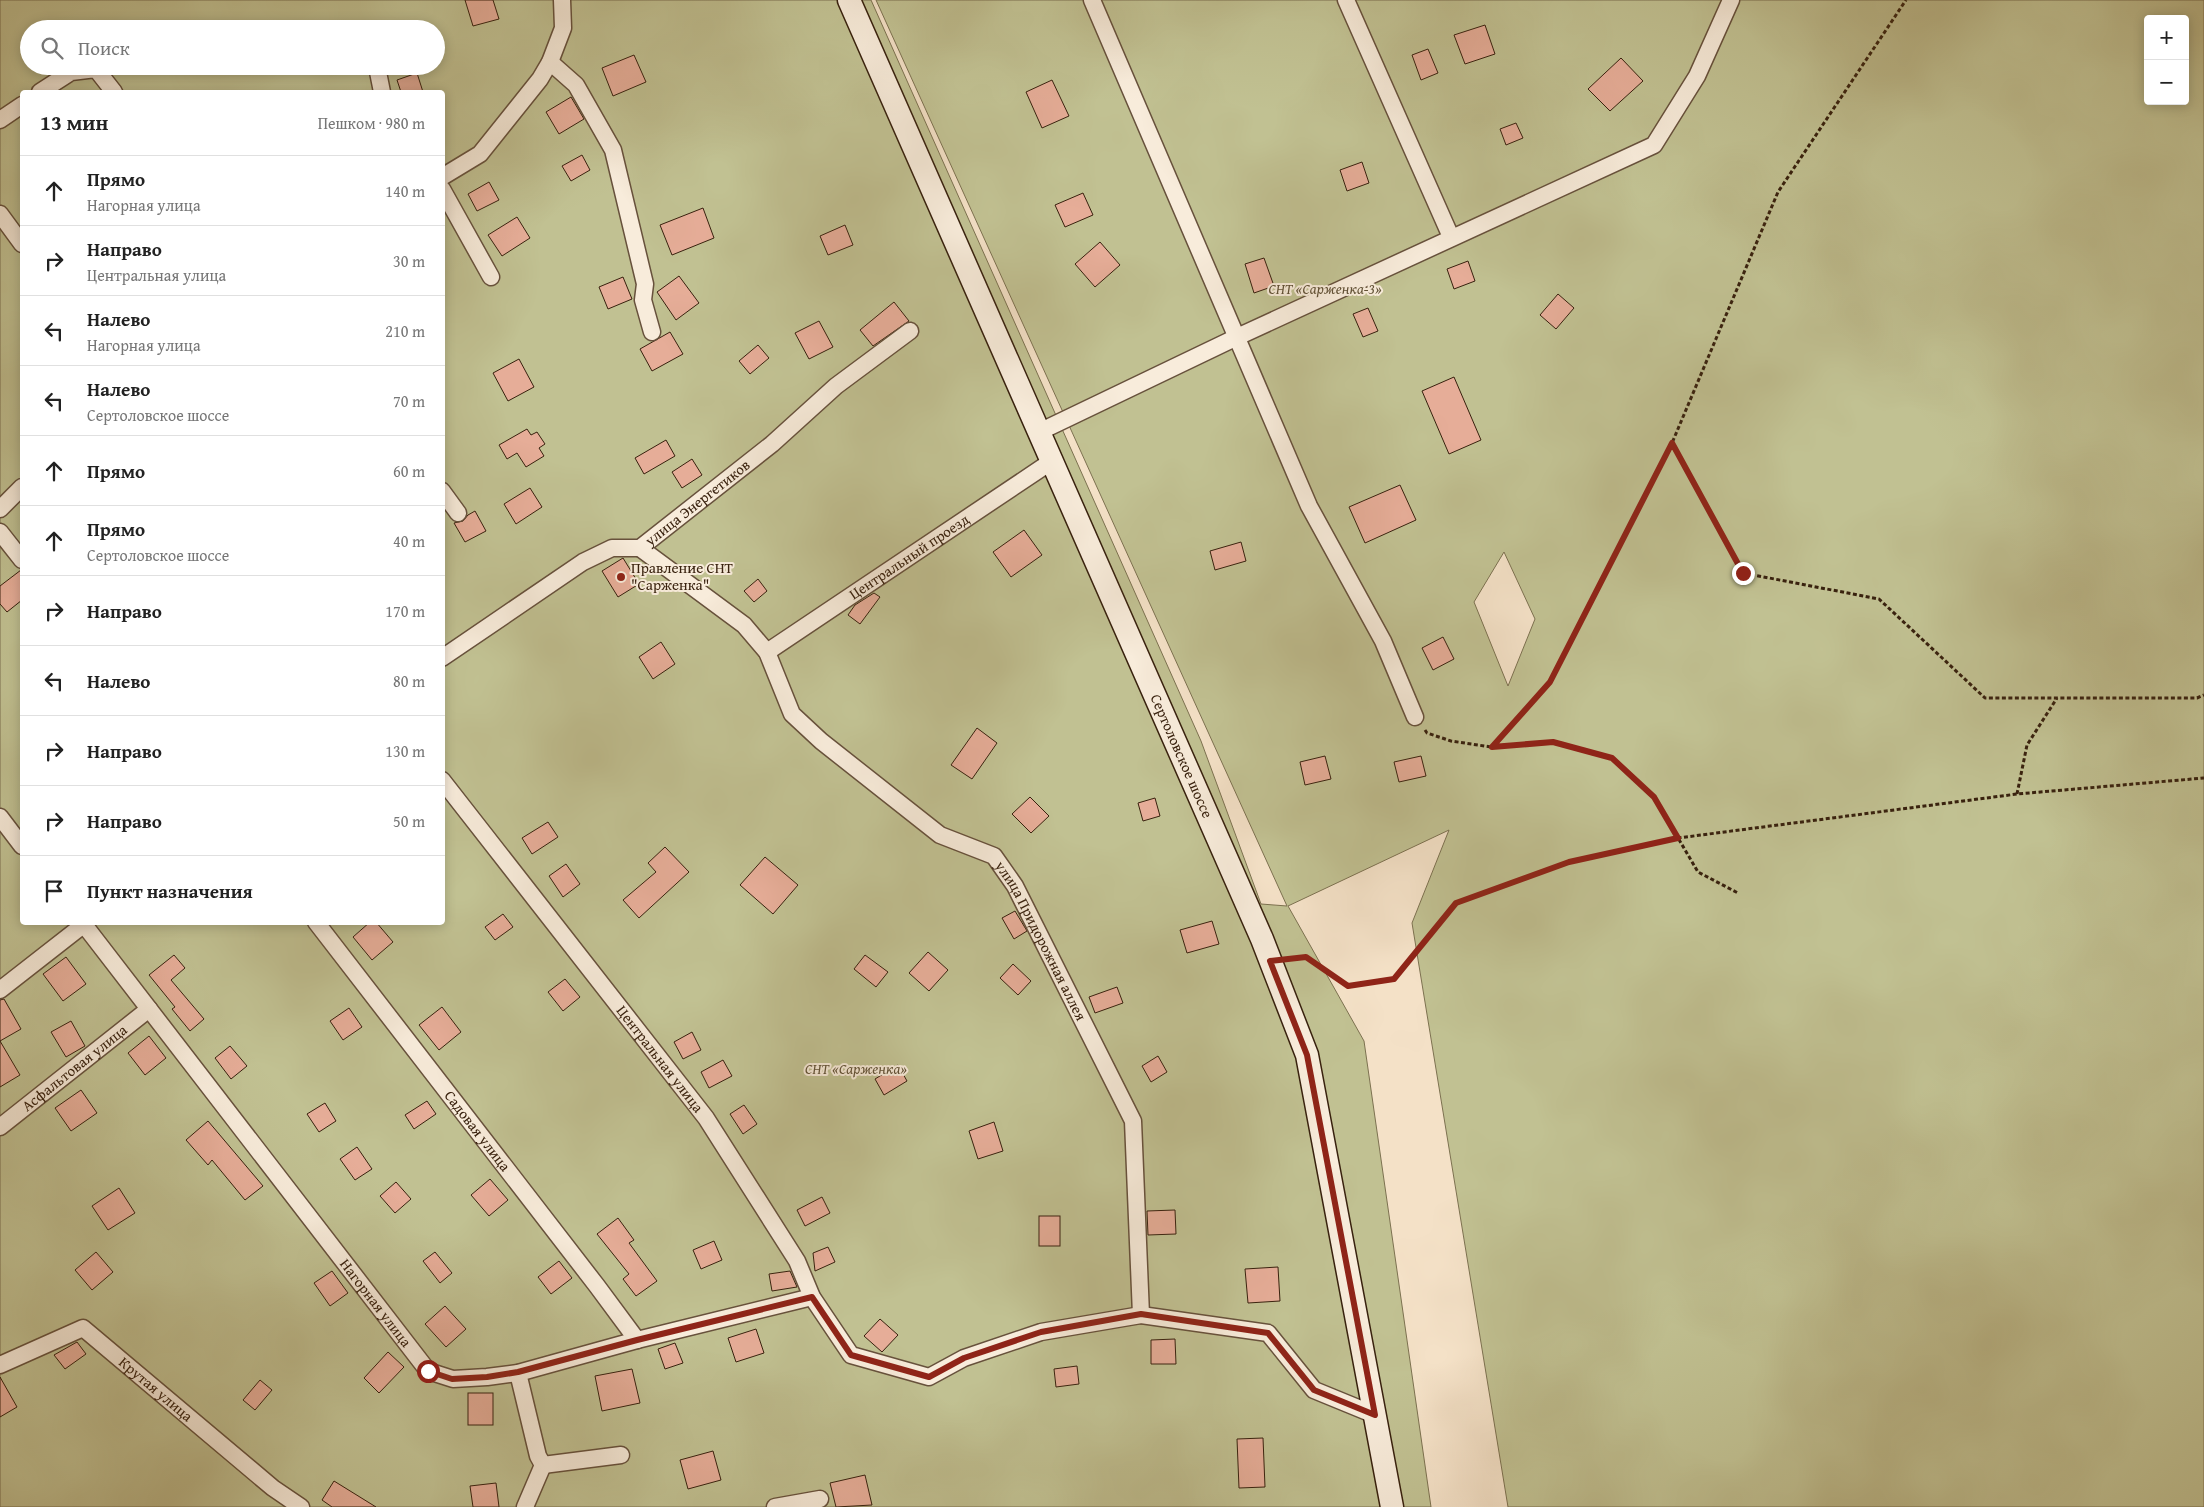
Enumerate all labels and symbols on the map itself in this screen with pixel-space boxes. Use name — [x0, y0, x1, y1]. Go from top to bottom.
park label: СНТ «Сарженка-3» — [1268, 278, 1382, 299]
street label: улица Энергетиков — [639, 454, 754, 551]
street label: Центральный проезд — [844, 509, 973, 604]
place label: Правление СНТ "Сарженка" — [631, 557, 734, 595]
route end — [1732, 562, 1755, 585]
marker: Правление СНТ "Сарженка" — [615, 571, 627, 583]
street label: Сертоловское шоссе — [1146, 691, 1218, 821]
street label: улица Придорожная аллея — [990, 855, 1092, 1024]
street label: Центральная улица — [612, 1001, 709, 1117]
street label: Асфальтовая улица — [17, 1019, 132, 1116]
park label: СНТ «Сарженка» — [805, 1058, 907, 1079]
street label: Садовая улица — [440, 1086, 516, 1176]
street label: Нагорная улица — [335, 1254, 417, 1352]
street label: Крутая улица — [115, 1352, 198, 1427]
route start — [417, 1360, 440, 1383]

